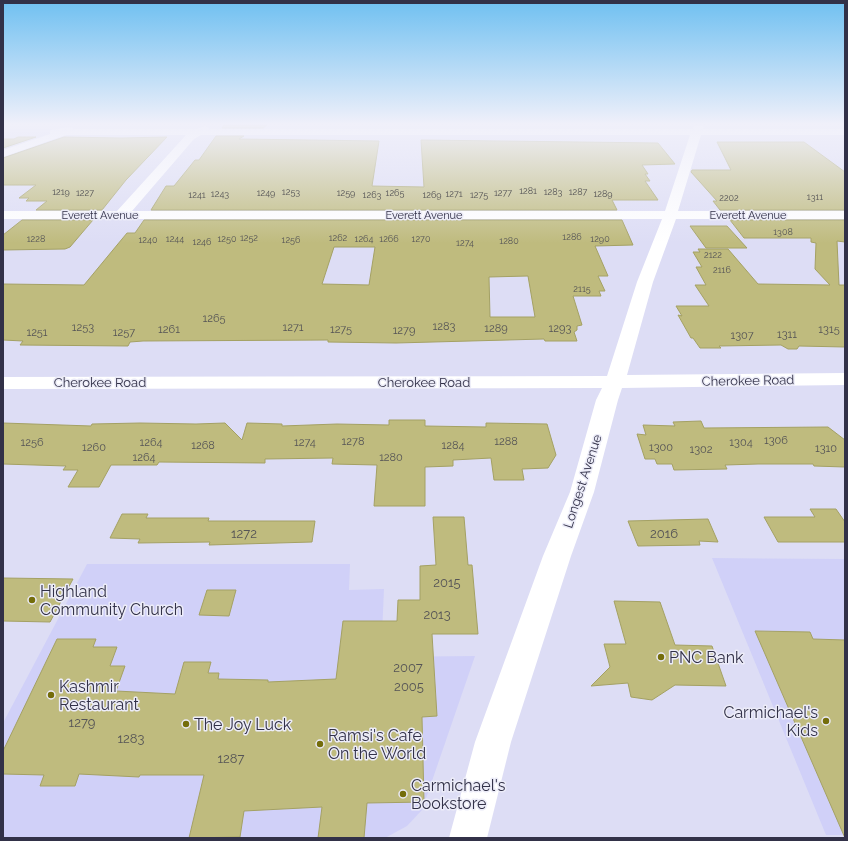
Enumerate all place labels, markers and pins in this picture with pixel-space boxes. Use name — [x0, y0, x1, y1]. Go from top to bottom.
place label: Highland Community Church — [40, 582, 183, 619]
marker: Highland Community Church — [27, 595, 37, 605]
place label: PNC Bank — [669, 648, 744, 667]
marker: PNC Bank — [656, 652, 666, 662]
place label: Kashmir Restaurant — [59, 677, 139, 714]
marker: Kashmir Restaurant — [46, 690, 56, 700]
place label: Carmichael's Kids — [723, 703, 818, 740]
place label: The Joy Luck — [194, 715, 292, 734]
marker: Carmichael's Kids — [821, 716, 831, 726]
marker: The Joy Luck — [181, 719, 191, 729]
place label: Ramsi's Cafe On the World — [328, 726, 426, 763]
marker: Ramsi's Cafe On the World — [315, 739, 325, 749]
place label: Carmichael's Bookstore — [411, 776, 506, 813]
marker: Carmichael's Bookstore — [398, 789, 408, 799]

